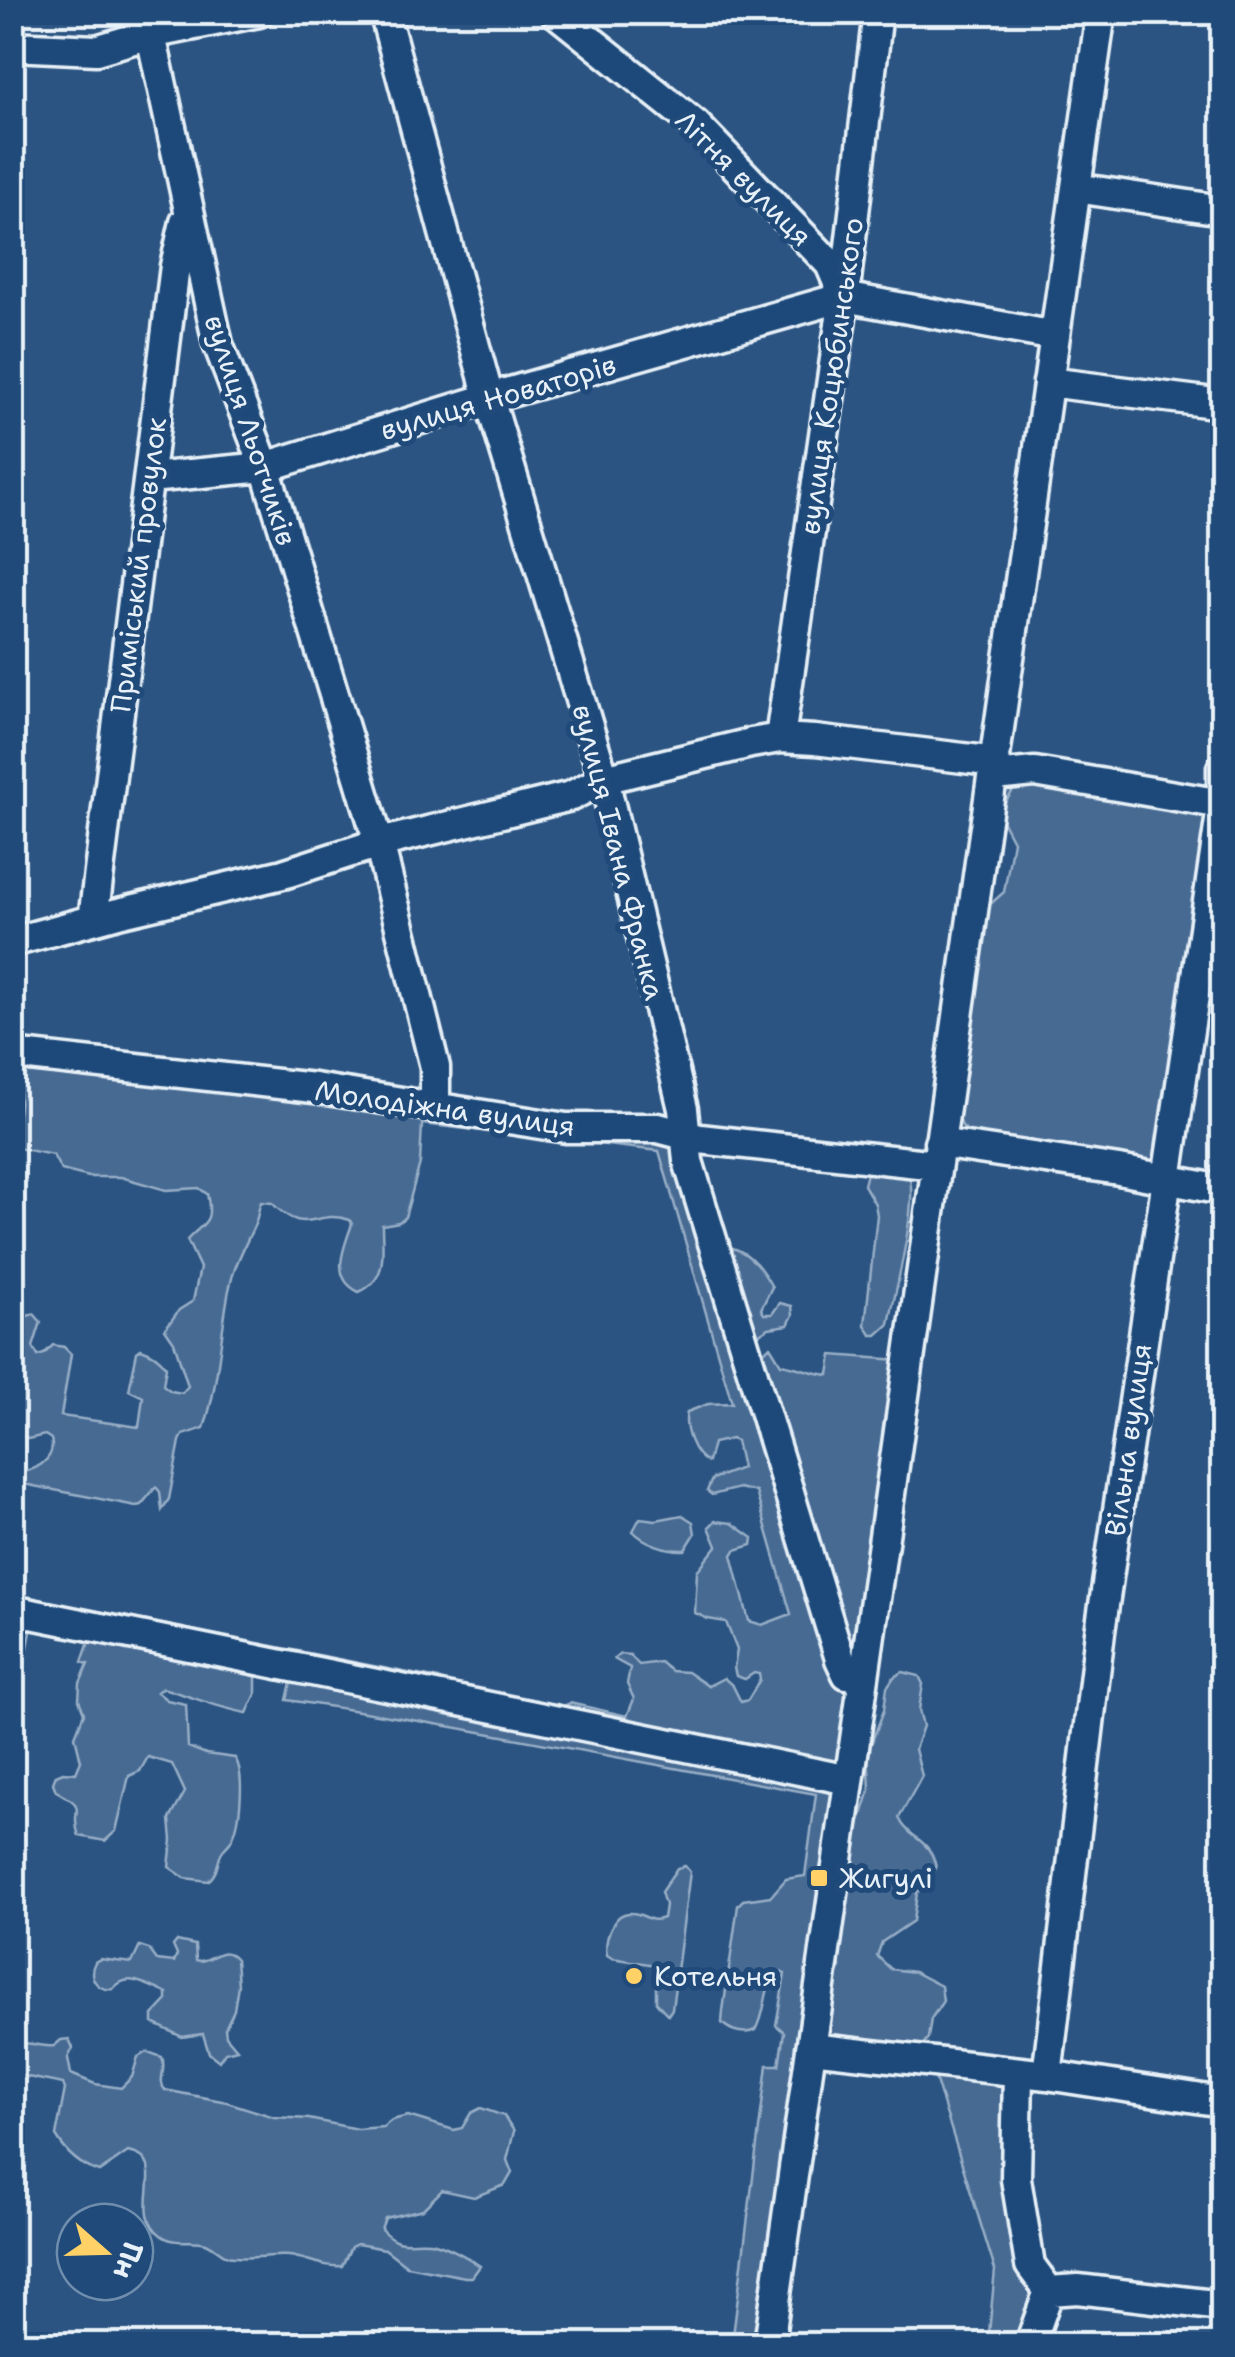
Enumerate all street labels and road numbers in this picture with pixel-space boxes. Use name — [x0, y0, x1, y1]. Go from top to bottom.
street label: Літня вулиця — [667, 101, 821, 255]
street label: вулиця Коцюбинського — [790, 215, 872, 537]
street label: вулиця Льотчиків — [196, 310, 306, 550]
street label: вулиця Новаторів — [376, 345, 620, 449]
street label: Приміський провулок — [101, 415, 175, 715]
street label: вулиця Івана Франка — [564, 700, 674, 1004]
street label: Молодіжна вулиця — [312, 1071, 578, 1145]
street label: Вільна вулиця — [1096, 1341, 1160, 1539]

